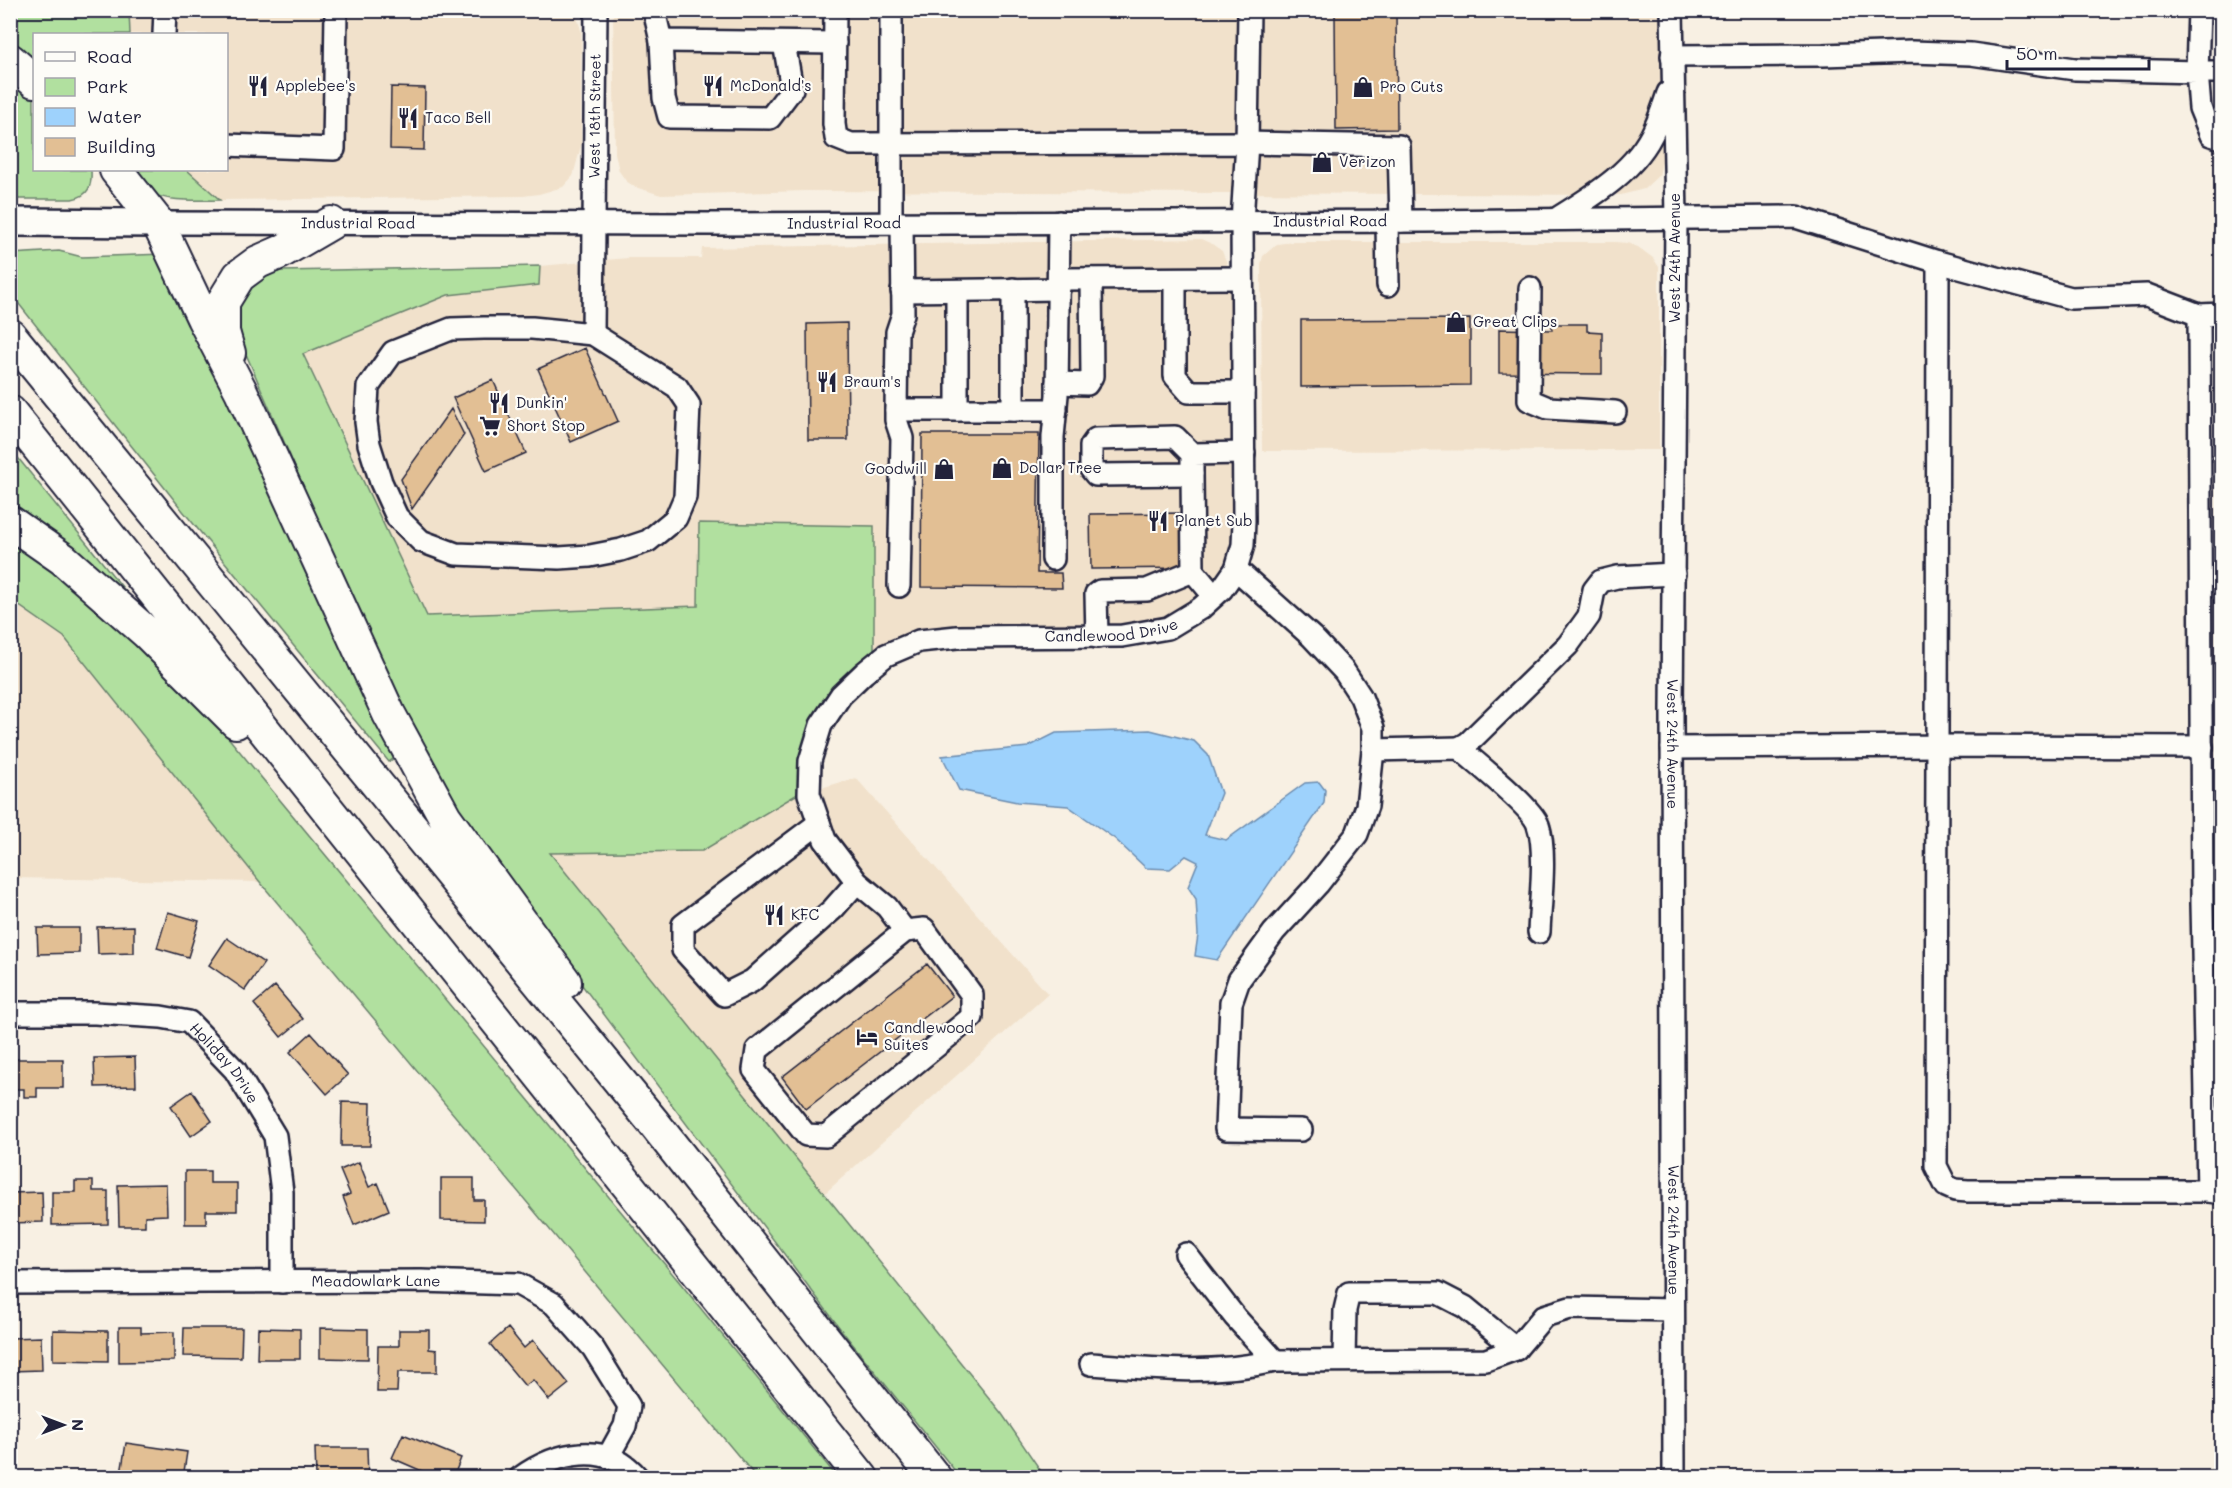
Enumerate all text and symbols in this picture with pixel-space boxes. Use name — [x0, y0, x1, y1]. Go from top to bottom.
legend — [33, 33, 228, 171]
scale bar — [2007, 33, 2150, 71]
text: 50 m — [2016, 41, 2058, 65]
text: Road — [87, 44, 132, 68]
street label: West 18th Street — [583, 54, 605, 178]
text: Park — [87, 74, 128, 98]
restaurant icon: Applebee's — [246, 74, 270, 98]
restaurant icon: McDonald's — [701, 74, 725, 98]
place label: Applebee's — [275, 75, 356, 95]
place label: McDonald's — [730, 75, 812, 95]
shop icon: Pro Cuts — [1351, 75, 1375, 99]
place label: Pro Cuts — [1380, 76, 1443, 96]
text: Water — [87, 104, 142, 128]
restaurant icon: Taco Bell — [396, 106, 420, 130]
place label: Taco Bell — [425, 107, 491, 127]
text: Building — [87, 134, 155, 158]
shop icon: Verizon — [1310, 150, 1334, 174]
place label: Verizon — [1339, 151, 1396, 171]
street label: West 24th Avenue — [1664, 193, 1684, 323]
street label: Industrial Road — [1273, 210, 1387, 231]
street label: Industrial Road — [301, 212, 415, 232]
street label: Industrial Road — [787, 212, 901, 233]
shop icon: Great Clips — [1444, 310, 1468, 334]
place label: Great Clips — [1473, 311, 1557, 331]
restaurant icon: Braum's — [815, 370, 839, 394]
place label: Braum's — [844, 371, 901, 391]
restaurant icon: Dunkin' — [487, 391, 511, 415]
place label: Dunkin' — [516, 392, 567, 412]
supermarket icon: Short Stop — [478, 414, 502, 438]
place label: Short Stop — [507, 415, 585, 435]
shop icon: Dollar Tree — [990, 456, 1014, 480]
shop icon: Goodwill — [932, 457, 956, 481]
place label: Dollar Tree — [1019, 457, 1102, 477]
place label: Goodwill — [865, 458, 927, 478]
restaurant icon: Planet Sub — [1146, 509, 1170, 533]
place label: Planet Sub — [1175, 510, 1252, 530]
street label: Candlewood Drive — [1045, 613, 1182, 645]
street label: West 24th Avenue — [1663, 679, 1683, 809]
restaurant icon: KFC — [762, 903, 786, 927]
place label: KFC — [791, 904, 819, 924]
place label: Candlewood Suites — [884, 1017, 974, 1054]
street label: Holiday Drive — [186, 1018, 264, 1107]
hotel icon: Candlewood Suites — [855, 1025, 879, 1049]
street label: West 24th Avenue — [1664, 1165, 1685, 1295]
street label: Meadowlark Lane — [311, 1270, 441, 1291]
north arrow — [33, 1395, 93, 1455]
text: N — [68, 1419, 89, 1431]

